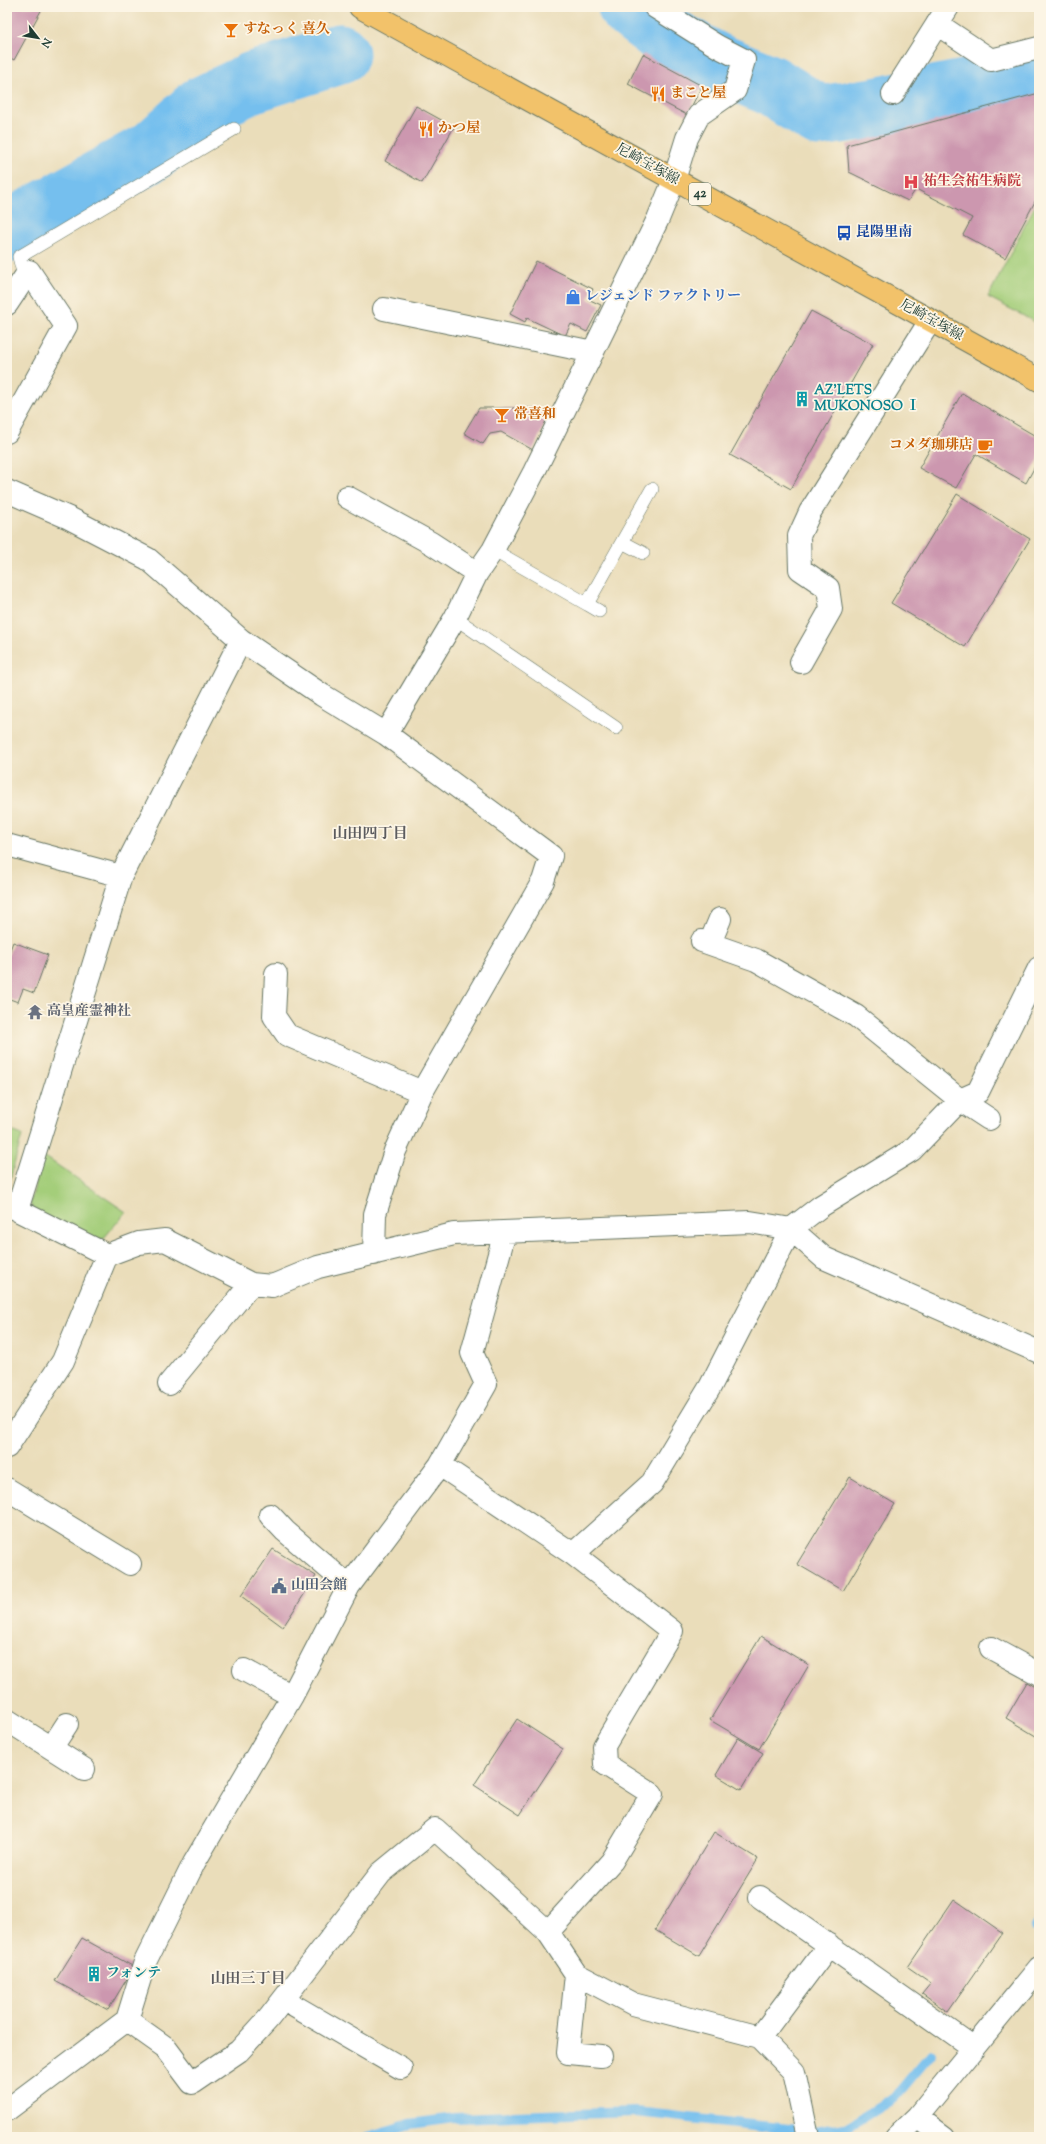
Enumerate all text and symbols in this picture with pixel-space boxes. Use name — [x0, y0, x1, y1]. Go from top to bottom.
north arrow — [18, 18, 58, 58]
place label: すなっく 喜久 — [243, 20, 330, 40]
bar icon: すなっく 喜久 — [222, 21, 240, 39]
text: N — [36, 34, 55, 51]
place label: まこと屋 — [670, 84, 726, 104]
restaurant icon: まこと屋 — [649, 85, 667, 103]
place label: かつ屋 — [438, 119, 480, 139]
restaurant icon: かつ屋 — [417, 120, 435, 138]
street label: 尼崎宝塚線 — [612, 139, 682, 191]
place label: 祐生会祐生病院 — [923, 172, 1021, 192]
hospital icon: 祐生会祐生病院 — [902, 173, 920, 191]
road number: 42 — [689, 183, 711, 205]
place label: 昆陽里南 — [856, 223, 912, 243]
bus stop icon: 昆陽里南 — [835, 224, 853, 242]
place label: レジェンド ファクトリー — [585, 287, 741, 307]
shop icon: レジェンド ファクトリー — [564, 288, 582, 306]
street label: 尼崎宝塚線 — [896, 295, 966, 347]
place label: AZ'LETS MUKONOSO Ⅰ — [814, 381, 920, 417]
building icon: AZ'LETS MUKONOSO Ⅰ — [793, 390, 811, 408]
place label: 常喜和 — [514, 405, 556, 425]
bar icon: 常喜和 — [493, 406, 511, 424]
place label: コメダ珈琲店 — [889, 436, 973, 456]
cafe icon: コメダ珈琲店 — [976, 437, 994, 455]
district label: 山田四丁目 — [332, 824, 408, 845]
place label: 高皇産霊神社 — [47, 1002, 131, 1022]
temple icon: 高皇産霊神社 — [26, 1003, 44, 1021]
place label: 山田会館 — [291, 1576, 347, 1596]
public building icon: 山田会館 — [270, 1577, 288, 1595]
place label: フォンテ — [106, 1964, 161, 1984]
building icon: フォンテ — [85, 1965, 103, 1983]
district label: 山田三丁目 — [210, 1969, 286, 1990]

